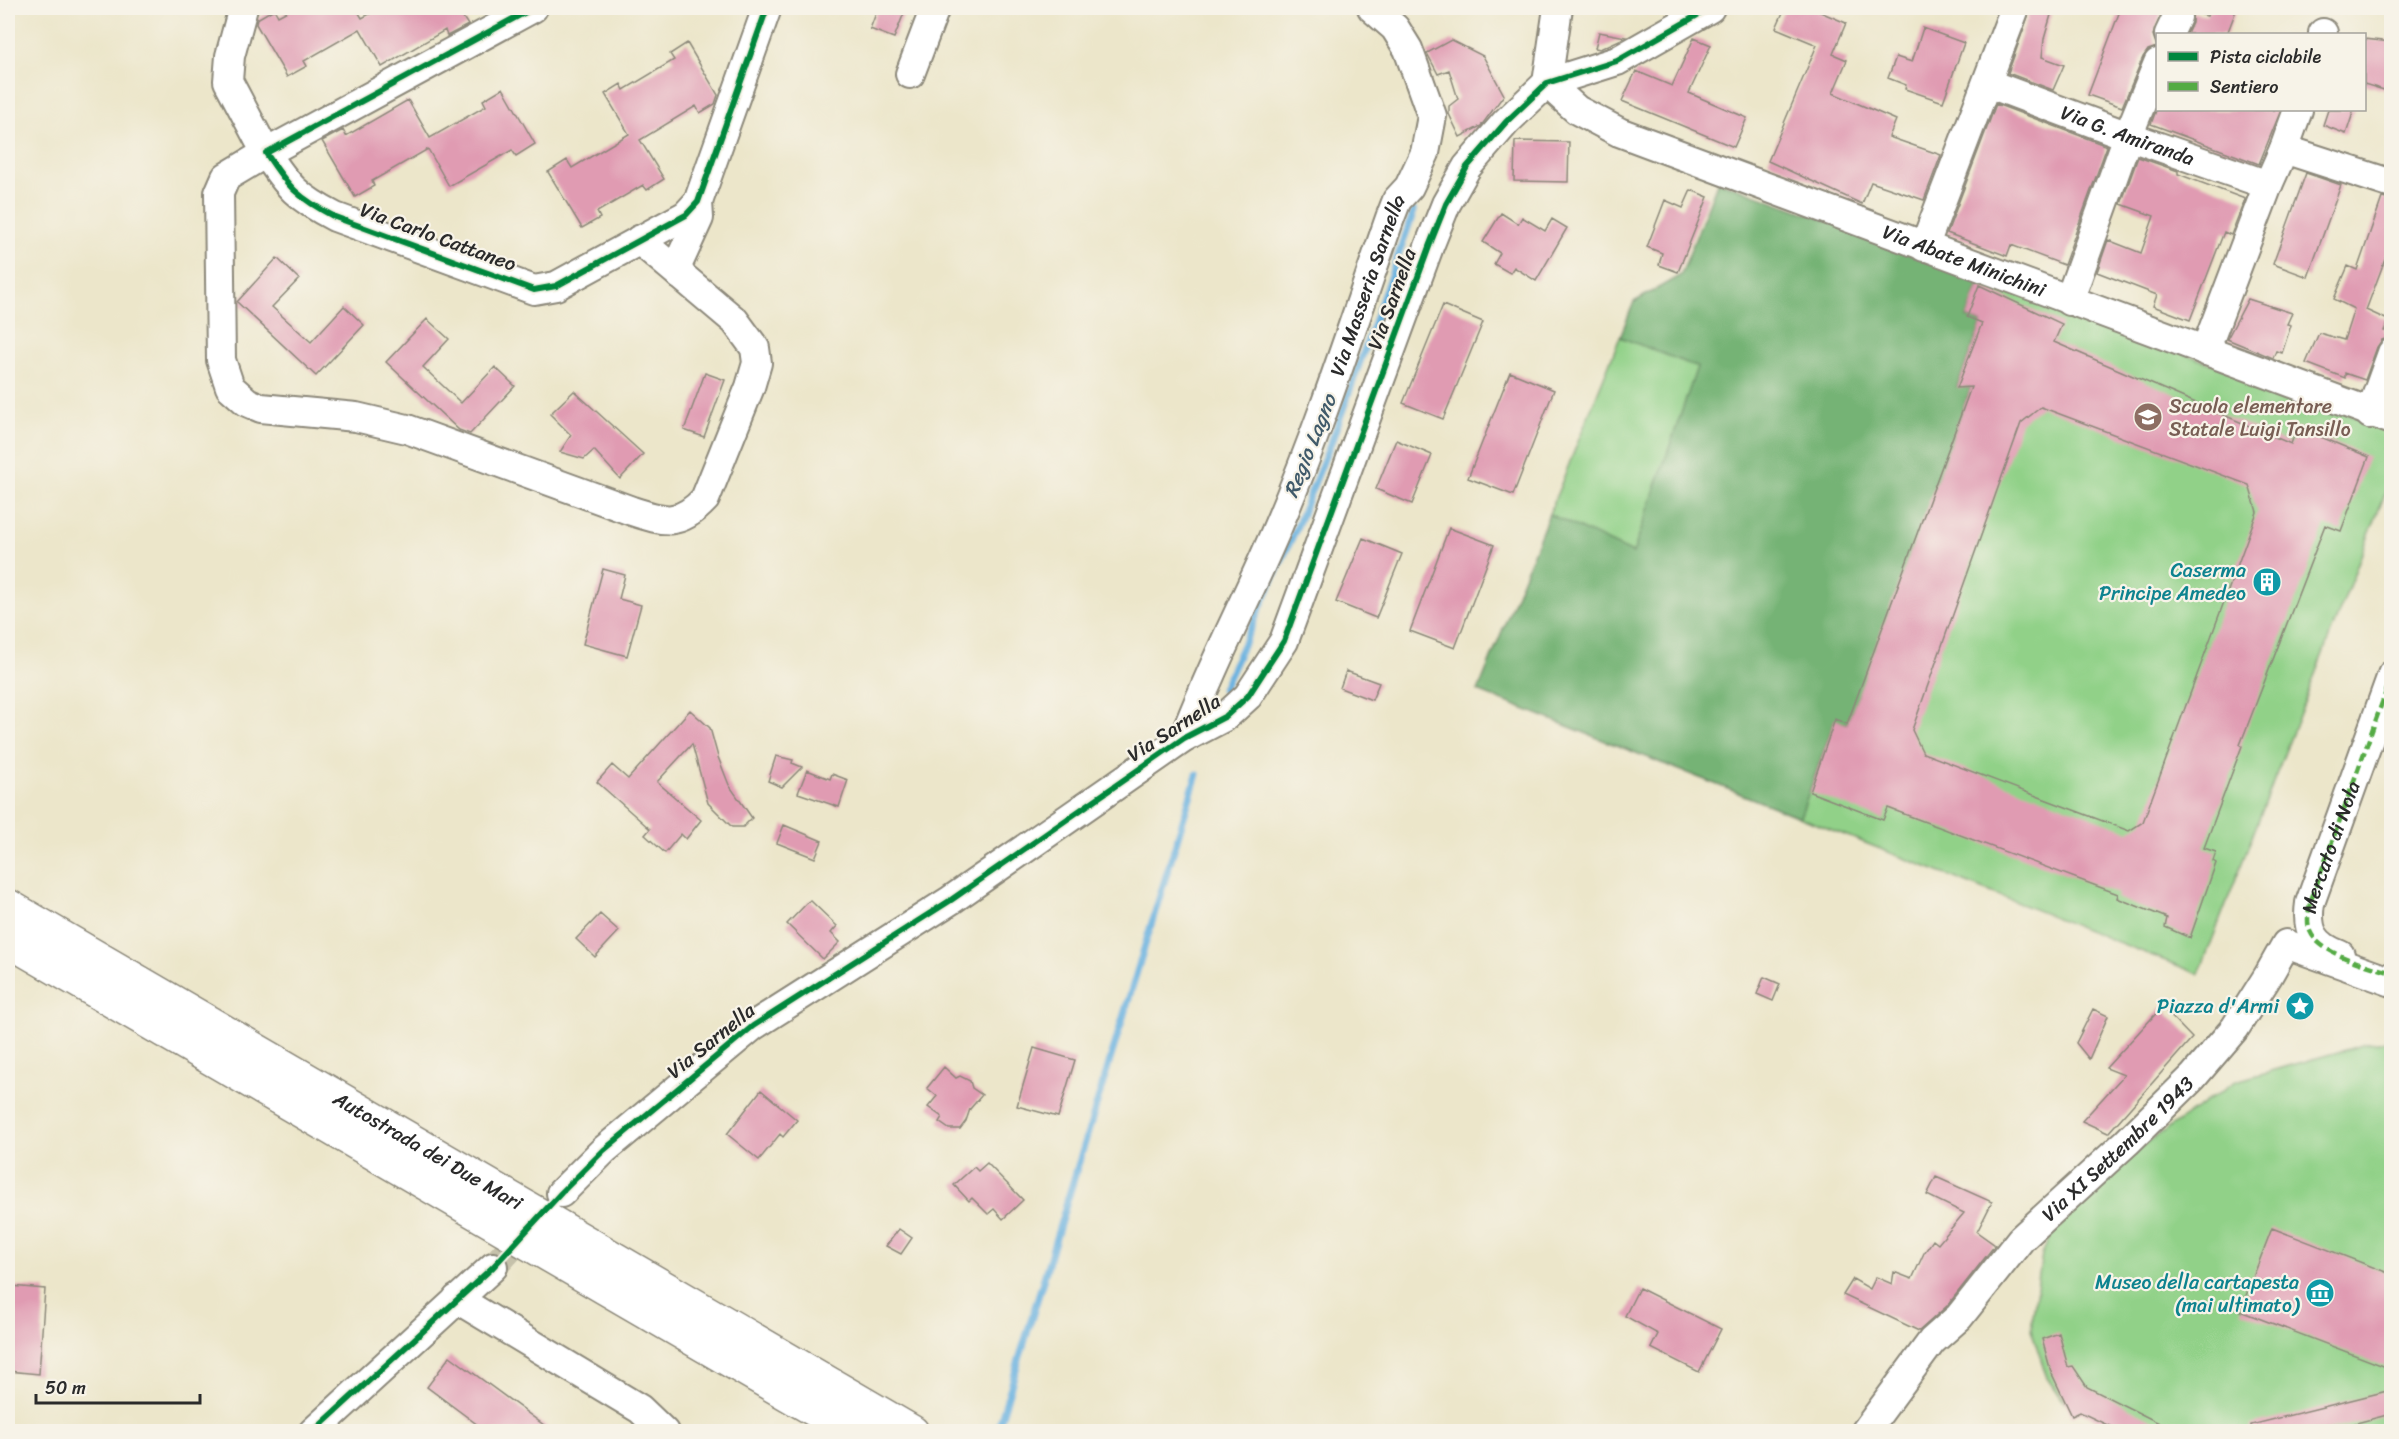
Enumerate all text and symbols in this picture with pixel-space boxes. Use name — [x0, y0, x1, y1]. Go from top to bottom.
legend — [2156, 33, 2366, 111]
text: Pista ciclabile — [2210, 41, 2322, 73]
text: Sentiero — [2210, 71, 2278, 103]
street label: Via G. Amiranda — [2056, 95, 2199, 175]
street label: Via Masseria Sarnella — [1319, 184, 1413, 381]
street label: Via Carlo Cattaneo — [355, 192, 521, 282]
street label: Via Abate Minichini — [1877, 214, 2052, 307]
street label: Via Sarnella — [1357, 242, 1427, 355]
water label: Regio Lagno — [1272, 387, 1348, 504]
place label: Scuola elementare Statale Luigi Tansillo — [2169, 389, 2351, 447]
school or university icon: Scuola elementare Statale Luigi Tansillo — [2132, 401, 2164, 433]
place label: Caserma Principe Amedeo — [2099, 553, 2246, 611]
building icon: Caserma Principe Amedeo — [2251, 566, 2283, 598]
street label: Via Sarnella — [1120, 684, 1229, 772]
street label: Mercato di Nola — [2291, 776, 2370, 916]
place label: Piazza d'Armi — [2157, 989, 2280, 1024]
place icon: Piazza d'Armi — [2284, 990, 2316, 1022]
street label: Via Sarnella — [659, 993, 764, 1088]
street label: Via XI Settembre 1943 — [2033, 1067, 2202, 1230]
street label: Autostrada dei Due Mari — [326, 1081, 531, 1220]
place label: Museo della cartapesta (mai ultimato) — [2095, 1265, 2300, 1323]
museum icon: Museo della cartapesta (mai ultimato) — [2304, 1277, 2336, 1309]
scale bar — [36, 1367, 200, 1405]
text: 50 m — [45, 1372, 86, 1404]

